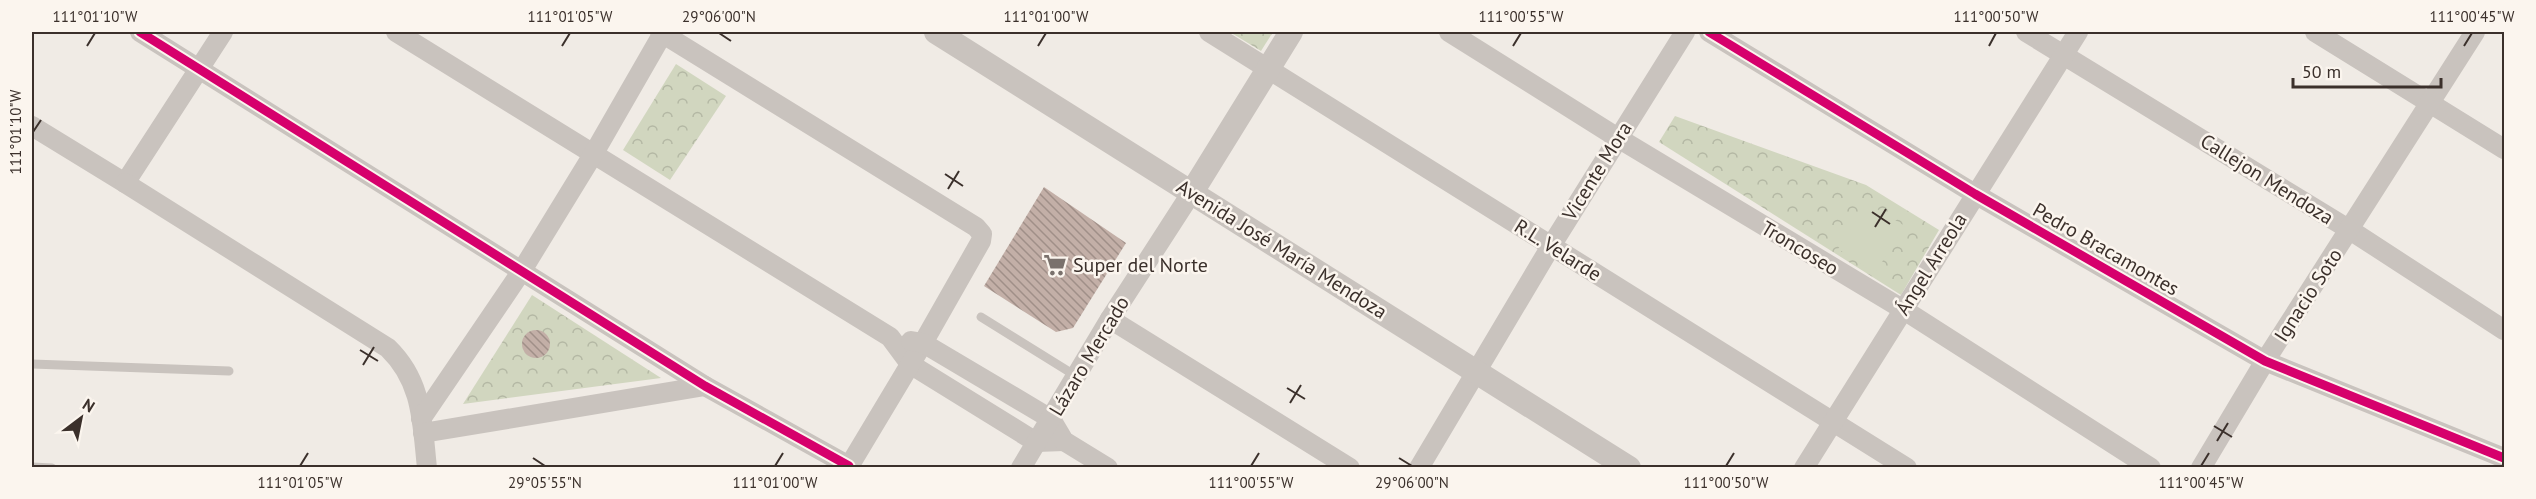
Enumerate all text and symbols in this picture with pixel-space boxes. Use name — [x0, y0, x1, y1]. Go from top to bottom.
text: 111°01'10"W — [53, 7, 138, 26]
text: 111°01'05"W — [528, 7, 613, 26]
text: 29°06'00"N — [682, 7, 756, 26]
text: 111°01'00"W — [1004, 7, 1089, 26]
text: 111°00'55"W — [1479, 7, 1564, 26]
text: 111°00'50"W — [1954, 7, 2039, 26]
text: 111°00'45"W — [2430, 7, 2515, 26]
scale bar — [2293, 51, 2442, 89]
text: 50 m — [2302, 60, 2341, 83]
text: 111°01'10"W — [6, 89, 25, 174]
street label: Vicente Mora — [1556, 117, 1638, 226]
street label: Callejon Mendoza — [2196, 128, 2338, 230]
street label: Avenida José María Mendoza — [1172, 173, 1392, 325]
street label: Pedro Bracamontes — [2028, 197, 2184, 301]
street label: Ángel Arreola — [1889, 208, 1973, 320]
street label: R.L. Velarde — [1510, 213, 1606, 287]
street label: Troncoseo — [1757, 215, 1843, 281]
street label: Ignacio Soto — [2268, 243, 2348, 347]
supermarket icon: Super del Norte — [1042, 252, 1068, 278]
place label: Super del Norte — [1073, 252, 1208, 278]
street label: Lázaro Mercado — [1043, 291, 1135, 421]
north arrow — [51, 388, 111, 448]
text: N — [79, 394, 99, 417]
text: 111°01'05"W — [258, 473, 343, 492]
text: 29°05'55"N — [508, 473, 582, 492]
text: 111°01'00"W — [733, 473, 818, 492]
text: 111°00'55"W — [1209, 473, 1294, 492]
text: 29°06'00"N — [1375, 473, 1449, 492]
text: 111°00'50"W — [1684, 473, 1769, 492]
text: 111°00'45"W — [2159, 473, 2244, 492]

